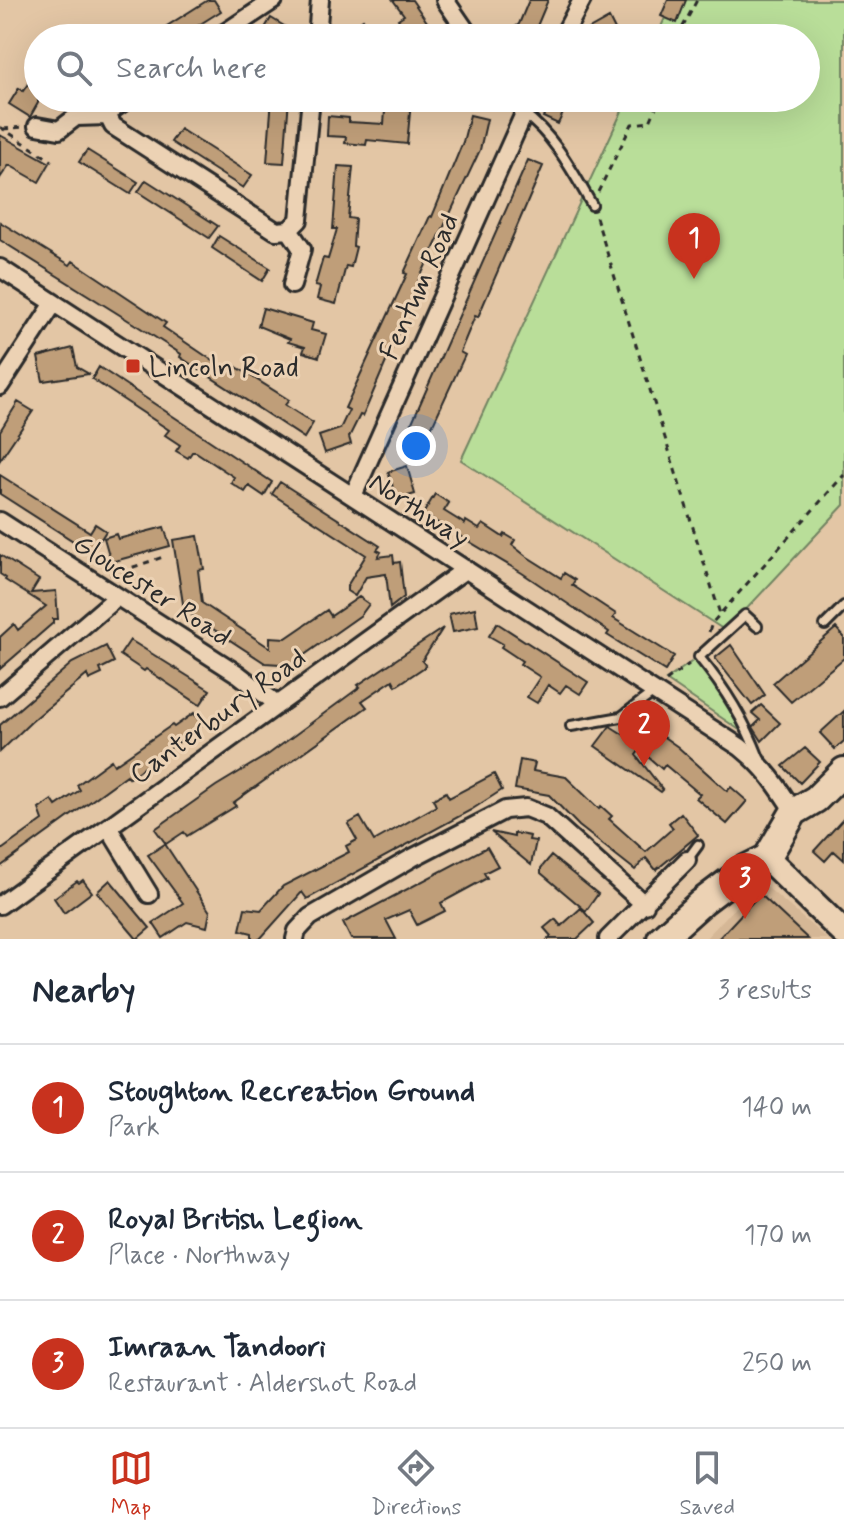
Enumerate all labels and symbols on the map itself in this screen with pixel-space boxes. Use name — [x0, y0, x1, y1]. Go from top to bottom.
street label: Fentum Road — [372, 208, 469, 366]
pin: 1 — [668, 213, 720, 279]
place label: Lincoln Road — [149, 350, 299, 387]
marker: Lincoln Road — [124, 357, 142, 375]
your location — [396, 426, 436, 466]
street label: Northway — [361, 465, 476, 557]
street label: Gloucester Road — [65, 526, 238, 656]
street label: Canterbury Road — [123, 640, 314, 794]
pin: 2 — [618, 700, 670, 766]
pin: 3 — [719, 853, 771, 919]

